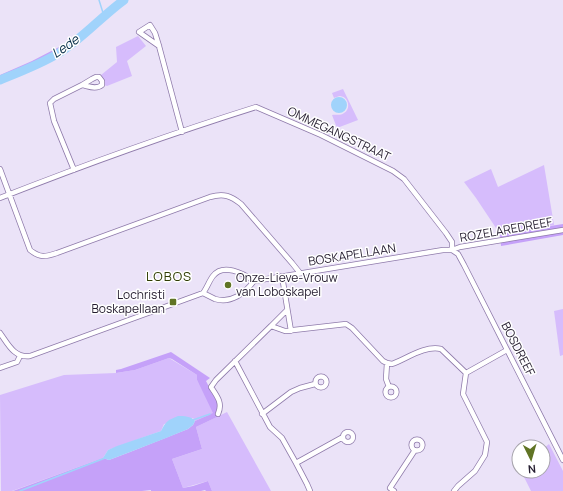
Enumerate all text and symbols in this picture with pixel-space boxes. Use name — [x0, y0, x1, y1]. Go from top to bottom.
water label: Lede — [48, 29, 83, 62]
street label: OMMEGANGSTRAAT — [285, 102, 394, 165]
street label: ROZELAREDREEF — [458, 213, 554, 246]
street label: BOSKAPELLAAN — [307, 239, 397, 270]
district label: LOBOS — [146, 267, 192, 285]
place label: Onze-Lieve-Vrouw van Loboskapel — [236, 269, 338, 300]
marker: Onze-Lieve-Vrouw van Loboskapel — [223, 280, 233, 290]
place label: Lochristi Boskapellaan — [92, 286, 165, 317]
marker: Lochristi Boskapellaan — [168, 297, 178, 307]
street label: BOSDREEF — [498, 319, 539, 379]
north arrow — [511, 439, 551, 479]
text: N — [527, 462, 537, 477]

